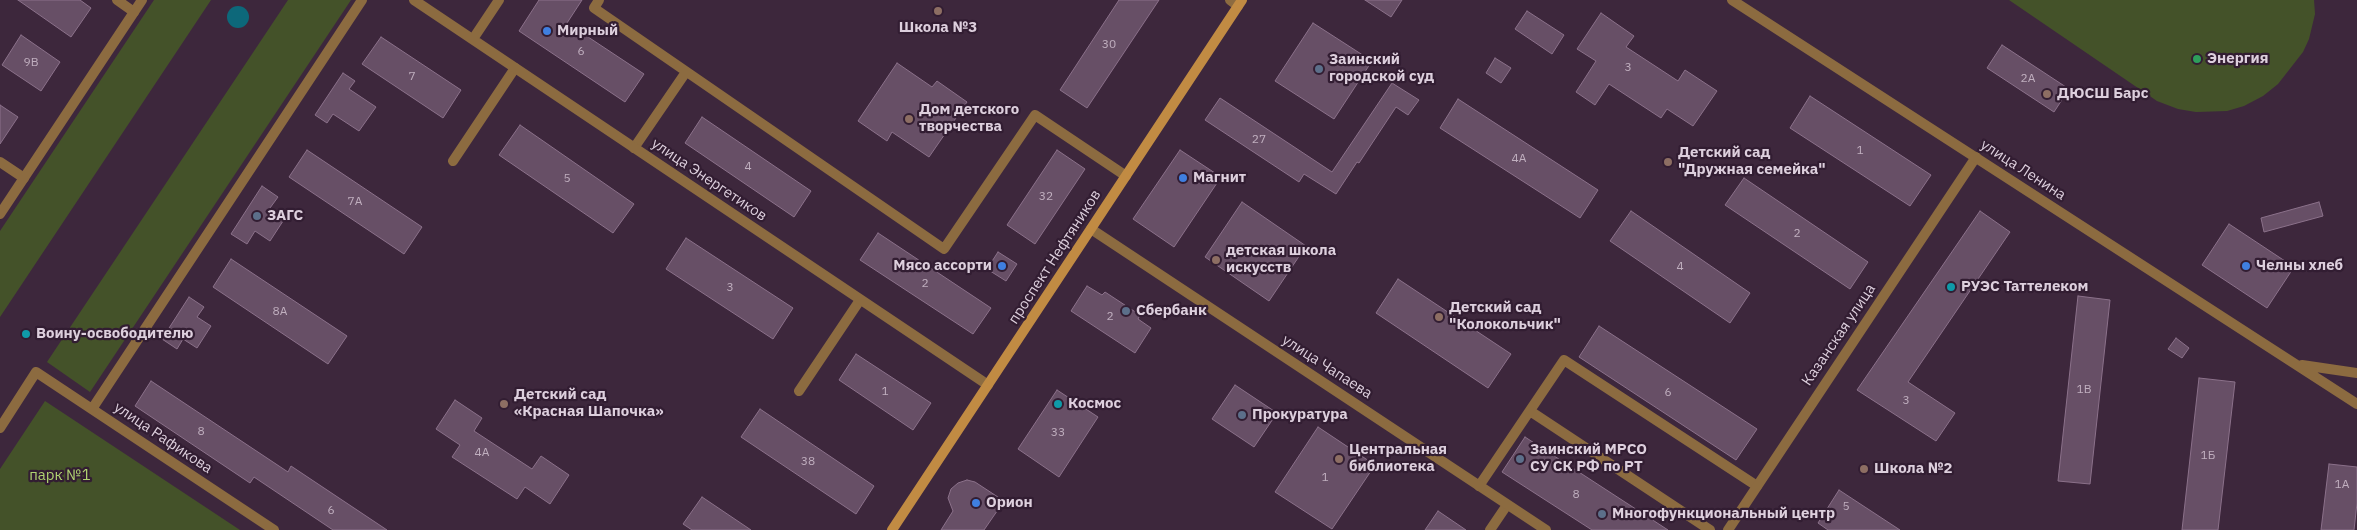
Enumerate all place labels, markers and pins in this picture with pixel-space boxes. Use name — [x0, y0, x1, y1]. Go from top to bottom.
marker: Школа №3 — [932, 5, 944, 17]
place label: Школа №3 — [899, 19, 977, 37]
place label: Мирный — [557, 22, 618, 40]
marker: Мирный — [541, 25, 553, 37]
place label: Энергия — [2207, 50, 2268, 68]
place label: Заинский городской суд — [1329, 51, 1434, 86]
marker: Энергия — [2191, 53, 2203, 65]
marker: Заинский городской суд — [1313, 63, 1325, 75]
place label: ДЮСШ Барс — [2057, 85, 2148, 103]
marker: ДЮСШ Барс — [2041, 88, 2053, 100]
place label: Дом детского творчества — [919, 101, 1019, 136]
marker: Дом детского творчества — [903, 113, 915, 125]
place label: Детский сад "Дружная семейка" — [1678, 144, 1826, 179]
marker: Детский сад "Дружная семейка" — [1662, 156, 1674, 168]
place label: Магнит — [1193, 169, 1246, 187]
marker: Магнит — [1177, 172, 1189, 184]
place label: ЗАГС — [267, 207, 303, 225]
marker: ЗАГС — [251, 210, 263, 222]
place label: детская школа искусств — [1226, 242, 1336, 277]
marker: детская школа искусств — [1210, 254, 1222, 266]
place label: Мясо ассорти — [893, 257, 992, 275]
place label: Челны хлеб — [2256, 257, 2343, 275]
marker: Мясо ассорти — [996, 260, 1008, 272]
marker: Челны хлеб — [2240, 260, 2252, 272]
place label: РУЭС Таттелеком — [1961, 278, 2088, 296]
marker: РУЭС Таттелеком — [1945, 281, 1957, 293]
place label: Детский сад "Колокольчик" — [1449, 299, 1561, 334]
place label: Сбербанк — [1136, 302, 1207, 320]
marker: Сбербанк — [1120, 305, 1132, 317]
marker: Детский сад "Колокольчик" — [1433, 311, 1445, 323]
place label: Воину-освободителю — [36, 325, 193, 343]
marker: Воину-освободителю — [20, 328, 32, 340]
place label: Детский сад «Красная Шапочка» — [514, 386, 664, 421]
place label: Космос — [1068, 395, 1121, 413]
marker: Детский сад «Красная Шапочка» — [498, 398, 510, 410]
marker: Космос — [1052, 398, 1064, 410]
place label: Прокуратура — [1252, 406, 1348, 424]
marker: Прокуратура — [1236, 409, 1248, 421]
place label: Центральная библиотека — [1349, 441, 1447, 476]
place label: Заинский МРСО СУ СК РФ по РТ — [1530, 441, 1647, 476]
marker: Центральная библиотека — [1333, 453, 1345, 465]
marker: Заинский МРСО СУ СК РФ по РТ — [1514, 453, 1526, 465]
place label: Школа №2 — [1874, 460, 1953, 478]
marker: Школа №2 — [1858, 463, 1870, 475]
place label: Орион — [986, 494, 1033, 512]
marker: Орион — [970, 497, 982, 509]
place label: Многофункциональный центр — [1612, 505, 1835, 523]
marker: Многофункциональный центр — [1596, 508, 1608, 520]

